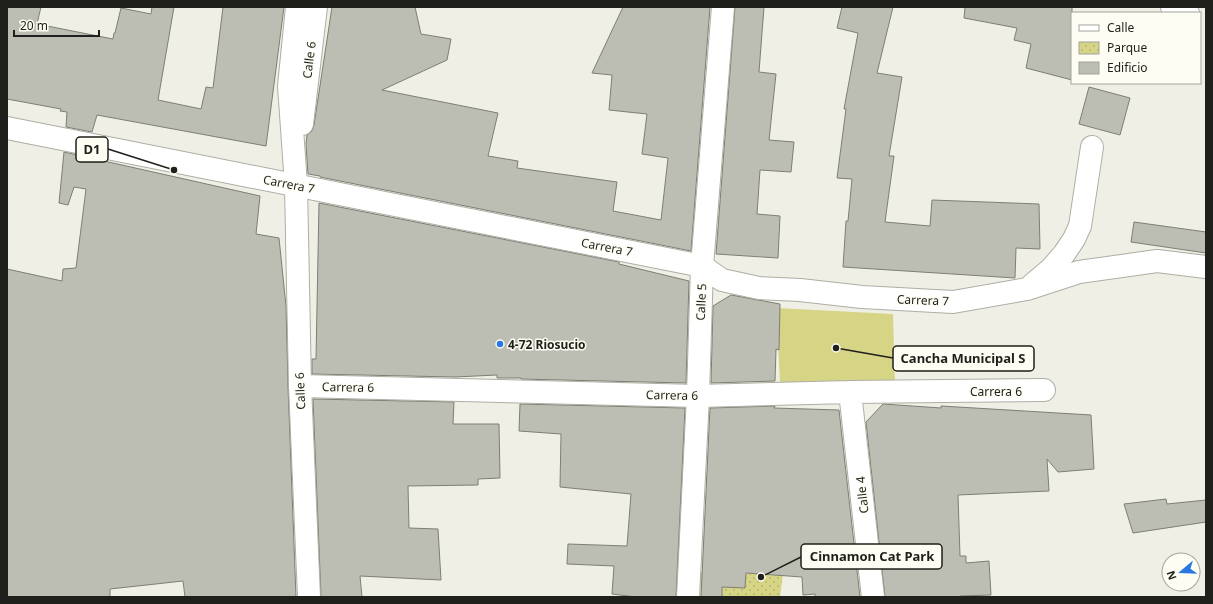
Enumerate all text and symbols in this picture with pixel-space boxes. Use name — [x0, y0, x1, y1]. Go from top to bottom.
scale bar — [14, 12, 99, 38]
legend — [1071, 12, 1201, 84]
text: 20 m — [20, 17, 48, 34]
text: Calle — [1107, 19, 1135, 36]
text: Parque — [1107, 39, 1148, 56]
street label: Calle 6 — [298, 40, 320, 80]
text: Edificio — [1107, 59, 1148, 76]
callout: D1 — [76, 137, 108, 162]
text: D1 — [84, 140, 100, 158]
street label: Carrera 7 — [262, 171, 316, 197]
street label: Carrera 7 — [580, 234, 634, 260]
street label: Calle 5 — [692, 283, 710, 321]
street label: Carrera 7 — [897, 291, 950, 309]
place label: 4-72 Riosucio — [508, 336, 586, 353]
marker: 4-72 Riosucio — [495, 339, 505, 349]
callout: Cancha Municipal S — [893, 346, 1034, 371]
text: Cancha Municipal S — [901, 349, 1025, 367]
street label: Calle 6 — [291, 372, 309, 410]
street label: Carrera 6 — [322, 378, 374, 396]
street label: Carrera 6 — [970, 383, 1022, 400]
street label: Carrera 6 — [646, 386, 698, 404]
street label: Calle 4 — [852, 475, 872, 514]
callout: Cinnamon Cat Park — [801, 544, 942, 569]
text: Cinnamon Cat Park — [810, 547, 935, 565]
north arrow — [1161, 552, 1201, 592]
text: N — [1163, 569, 1180, 582]

